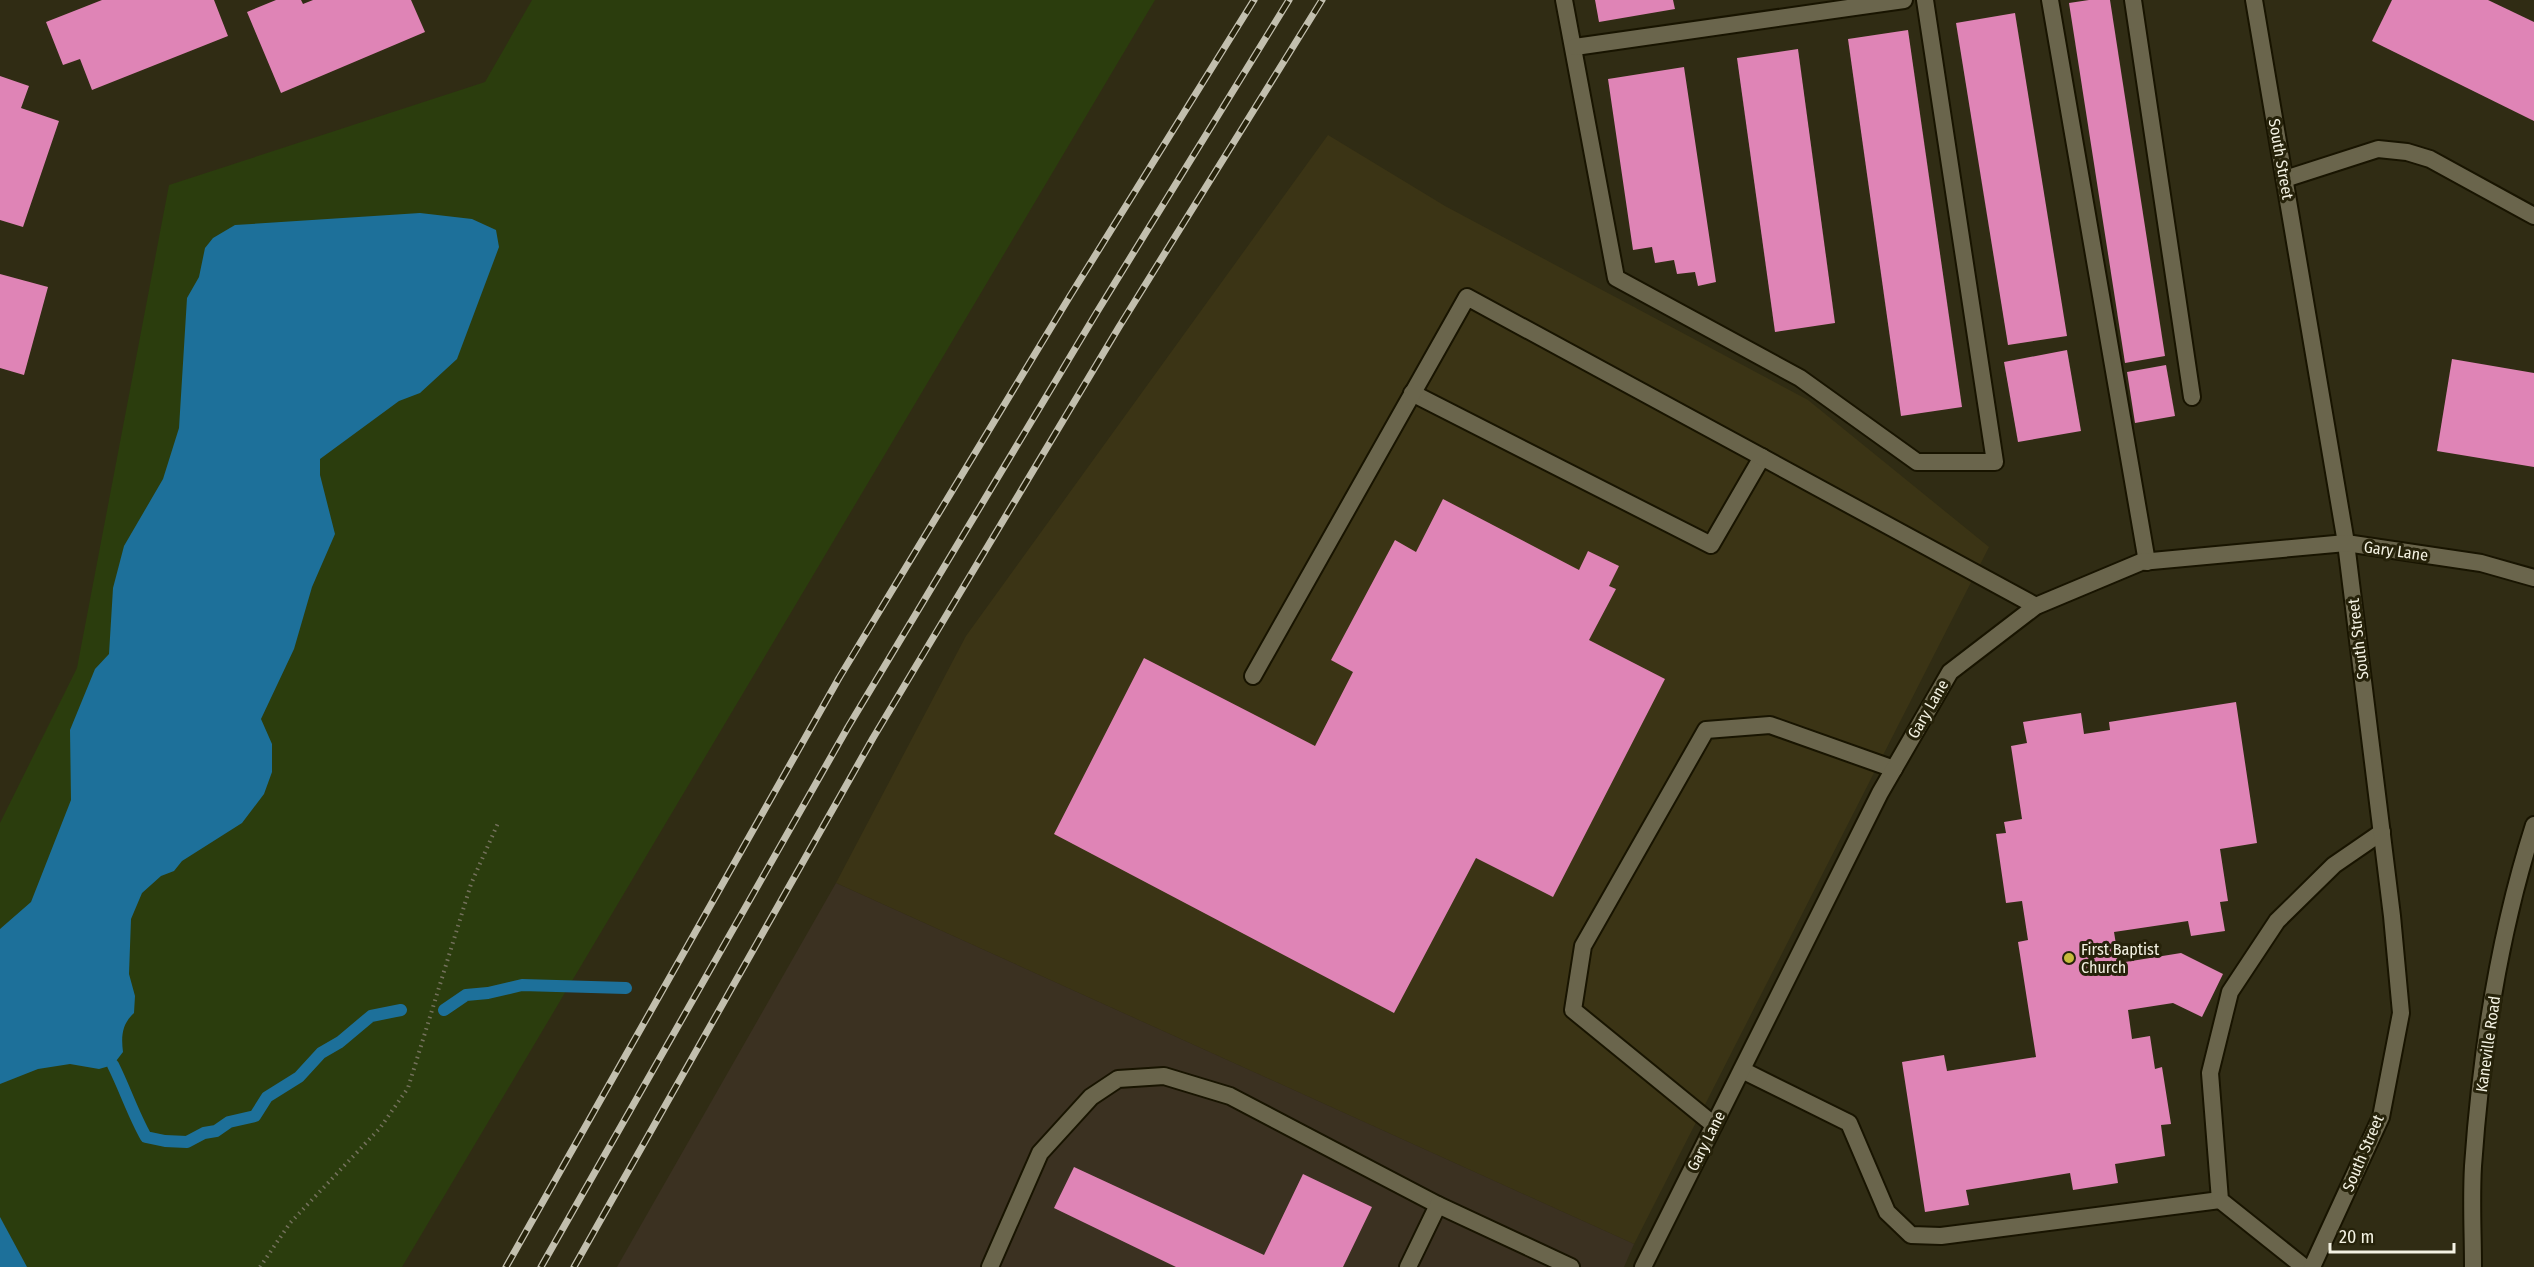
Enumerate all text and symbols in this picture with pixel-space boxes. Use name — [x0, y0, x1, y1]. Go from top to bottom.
street label: South Street — [2265, 117, 2298, 202]
street label: Gary Lane — [2363, 537, 2429, 565]
street label: South Street — [2344, 597, 2372, 681]
street label: Gary Lane — [1904, 676, 1952, 742]
place label: First Baptist Church — [2081, 940, 2160, 977]
marker: First Baptist Church — [2062, 951, 2076, 965]
street label: Kaneville Road — [2472, 995, 2504, 1093]
street label: Gary Lane — [1683, 1108, 1729, 1174]
street label: South Street — [2338, 1111, 2388, 1194]
scale bar — [2330, 1216, 2454, 1254]
text: 20 m — [2339, 1226, 2374, 1248]

